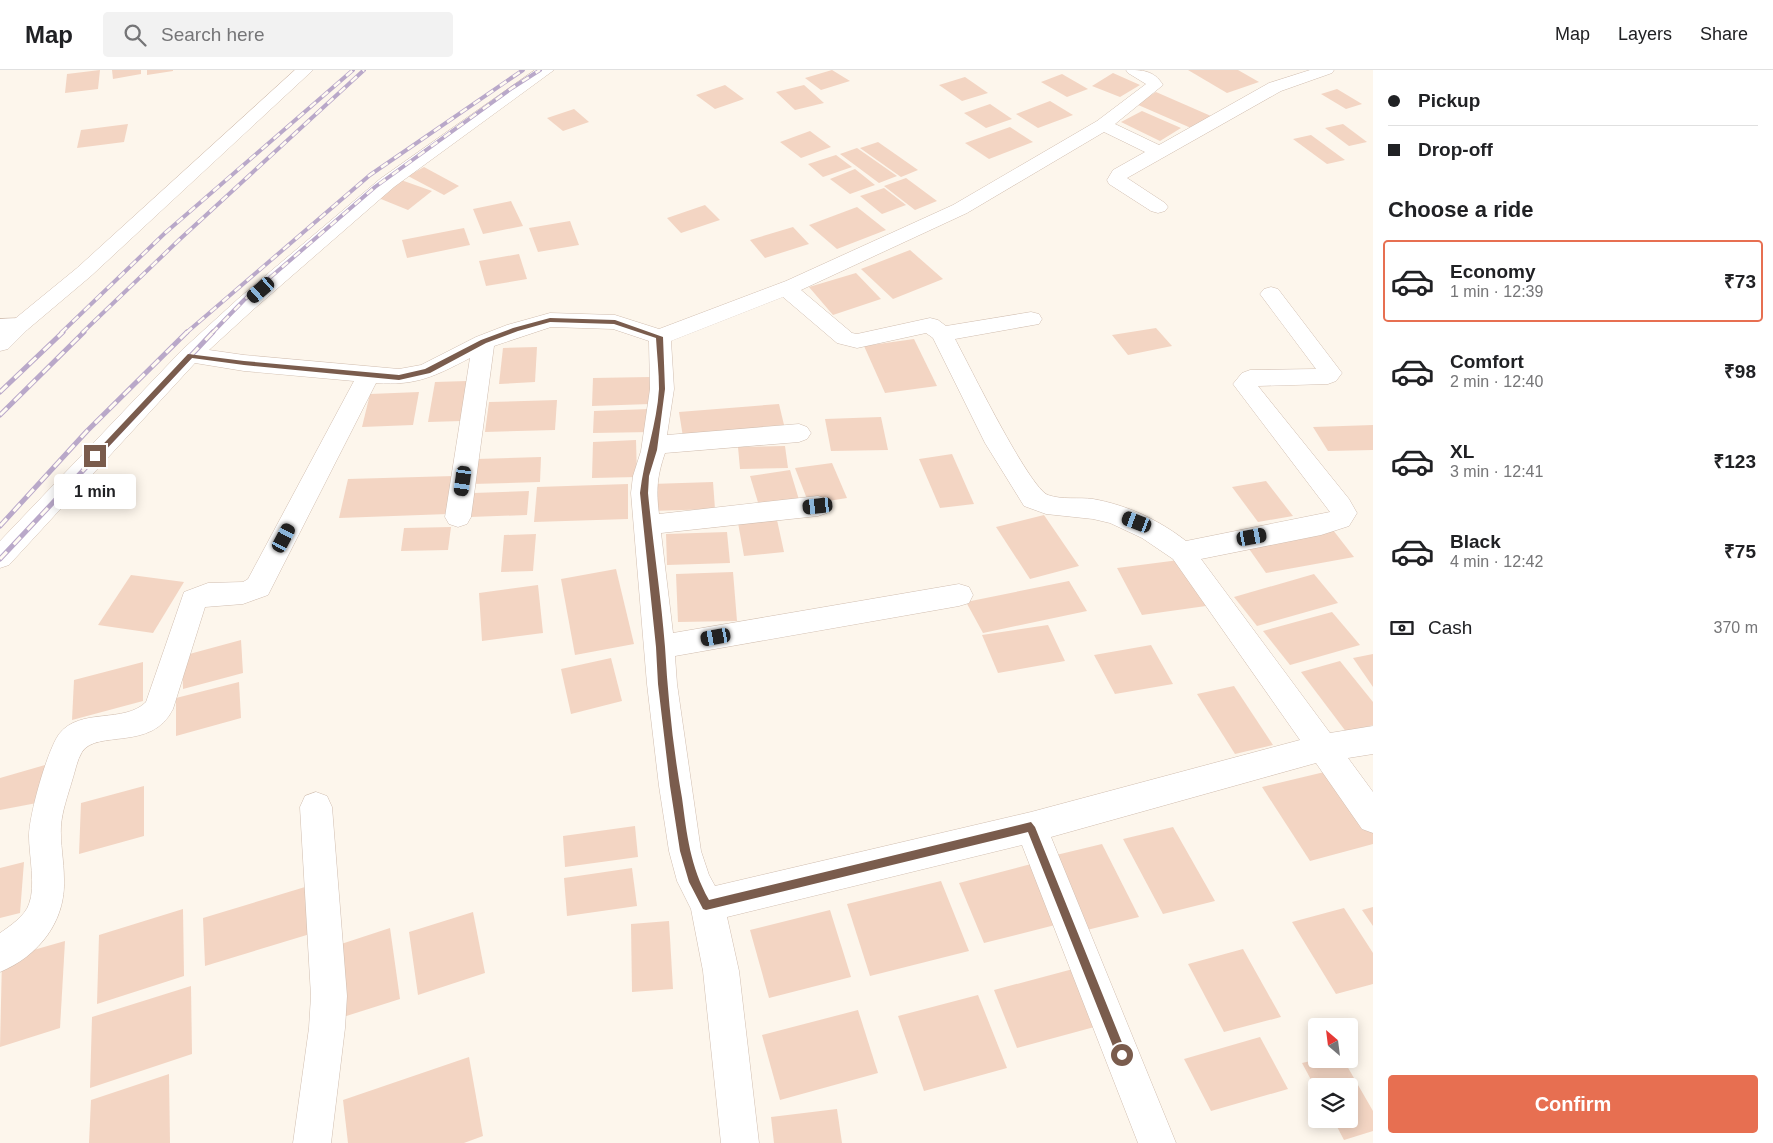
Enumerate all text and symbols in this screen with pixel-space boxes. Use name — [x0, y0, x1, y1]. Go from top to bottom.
search box — [103, 12, 453, 57]
text: Map — [25, 21, 73, 48]
icon: search — [121, 21, 149, 49]
text: Search here — [161, 24, 265, 45]
text: Map — [1555, 24, 1590, 44]
text: Layers — [1618, 24, 1672, 44]
text: Share — [1700, 24, 1748, 44]
text: Pickup — [1418, 90, 1480, 111]
text: Drop-off — [1418, 139, 1493, 160]
text: Choose a ride — [1388, 197, 1533, 222]
icon: car — [1390, 259, 1435, 304]
text: Economy — [1450, 261, 1536, 282]
text: ₹73 — [1724, 271, 1756, 292]
car — [244, 274, 277, 306]
text: 1 min · 12:39 — [1450, 283, 1543, 300]
icon: car — [1390, 349, 1435, 394]
text: Comfort — [1450, 351, 1524, 372]
text: ₹98 — [1724, 361, 1756, 382]
text: 2 min · 12:40 — [1450, 373, 1543, 390]
icon: car — [1390, 439, 1435, 484]
text: XL — [1450, 441, 1474, 462]
route end — [84, 445, 106, 467]
text: ₹123 — [1713, 451, 1756, 472]
text: 3 min · 12:41 — [1450, 463, 1543, 480]
car — [453, 465, 472, 497]
callout: 1 min — [54, 474, 136, 508]
text: 1 min — [74, 483, 116, 500]
car — [802, 497, 833, 515]
car — [1120, 510, 1153, 534]
car — [270, 521, 297, 555]
car — [1235, 527, 1268, 547]
icon: car — [1390, 529, 1435, 574]
text: Black — [1450, 531, 1501, 552]
text: ₹75 — [1724, 541, 1756, 562]
text: 4 min · 12:42 — [1450, 553, 1543, 570]
icon: cash — [1388, 614, 1416, 642]
text: Cash — [1428, 617, 1472, 638]
text: 370 m — [1714, 619, 1758, 636]
car — [699, 627, 732, 647]
north arrow — [1308, 1018, 1358, 1068]
map controls — [1308, 1018, 1358, 1128]
route start — [1111, 1044, 1133, 1066]
button: Confirm — [1388, 1075, 1758, 1133]
button: layers — [1308, 1078, 1358, 1128]

